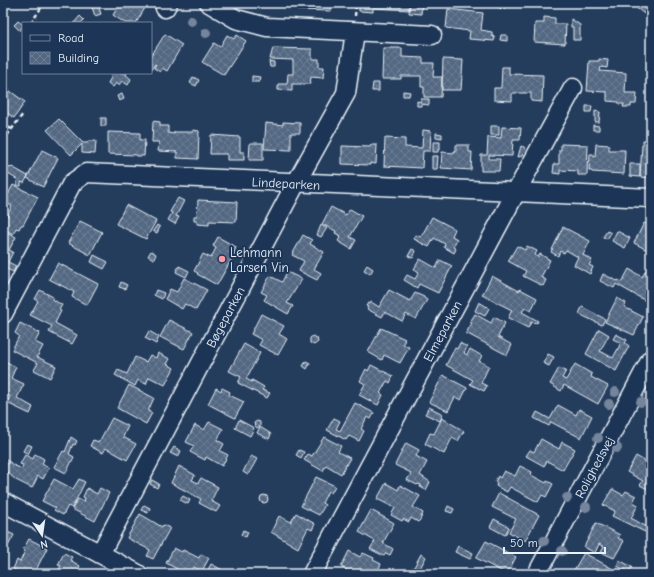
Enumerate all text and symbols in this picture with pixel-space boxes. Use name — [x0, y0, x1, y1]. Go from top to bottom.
legend — [22, 22, 152, 74]
text: Road — [58, 31, 84, 45]
text: Building — [58, 51, 99, 65]
street label: Lindeparken — [251, 174, 321, 193]
place label: Lehmann Larsen Vin — [230, 245, 289, 275]
marker: Lehmann Larsen Vin — [217, 254, 227, 264]
street label: Bøgeparken — [203, 284, 248, 350]
street label: Elmeparken — [420, 298, 465, 364]
street label: Rolighedsvej — [572, 434, 617, 501]
north arrow — [22, 515, 62, 555]
scale bar — [504, 529, 605, 555]
text: 50 m — [510, 536, 538, 550]
text: N — [39, 537, 49, 551]

